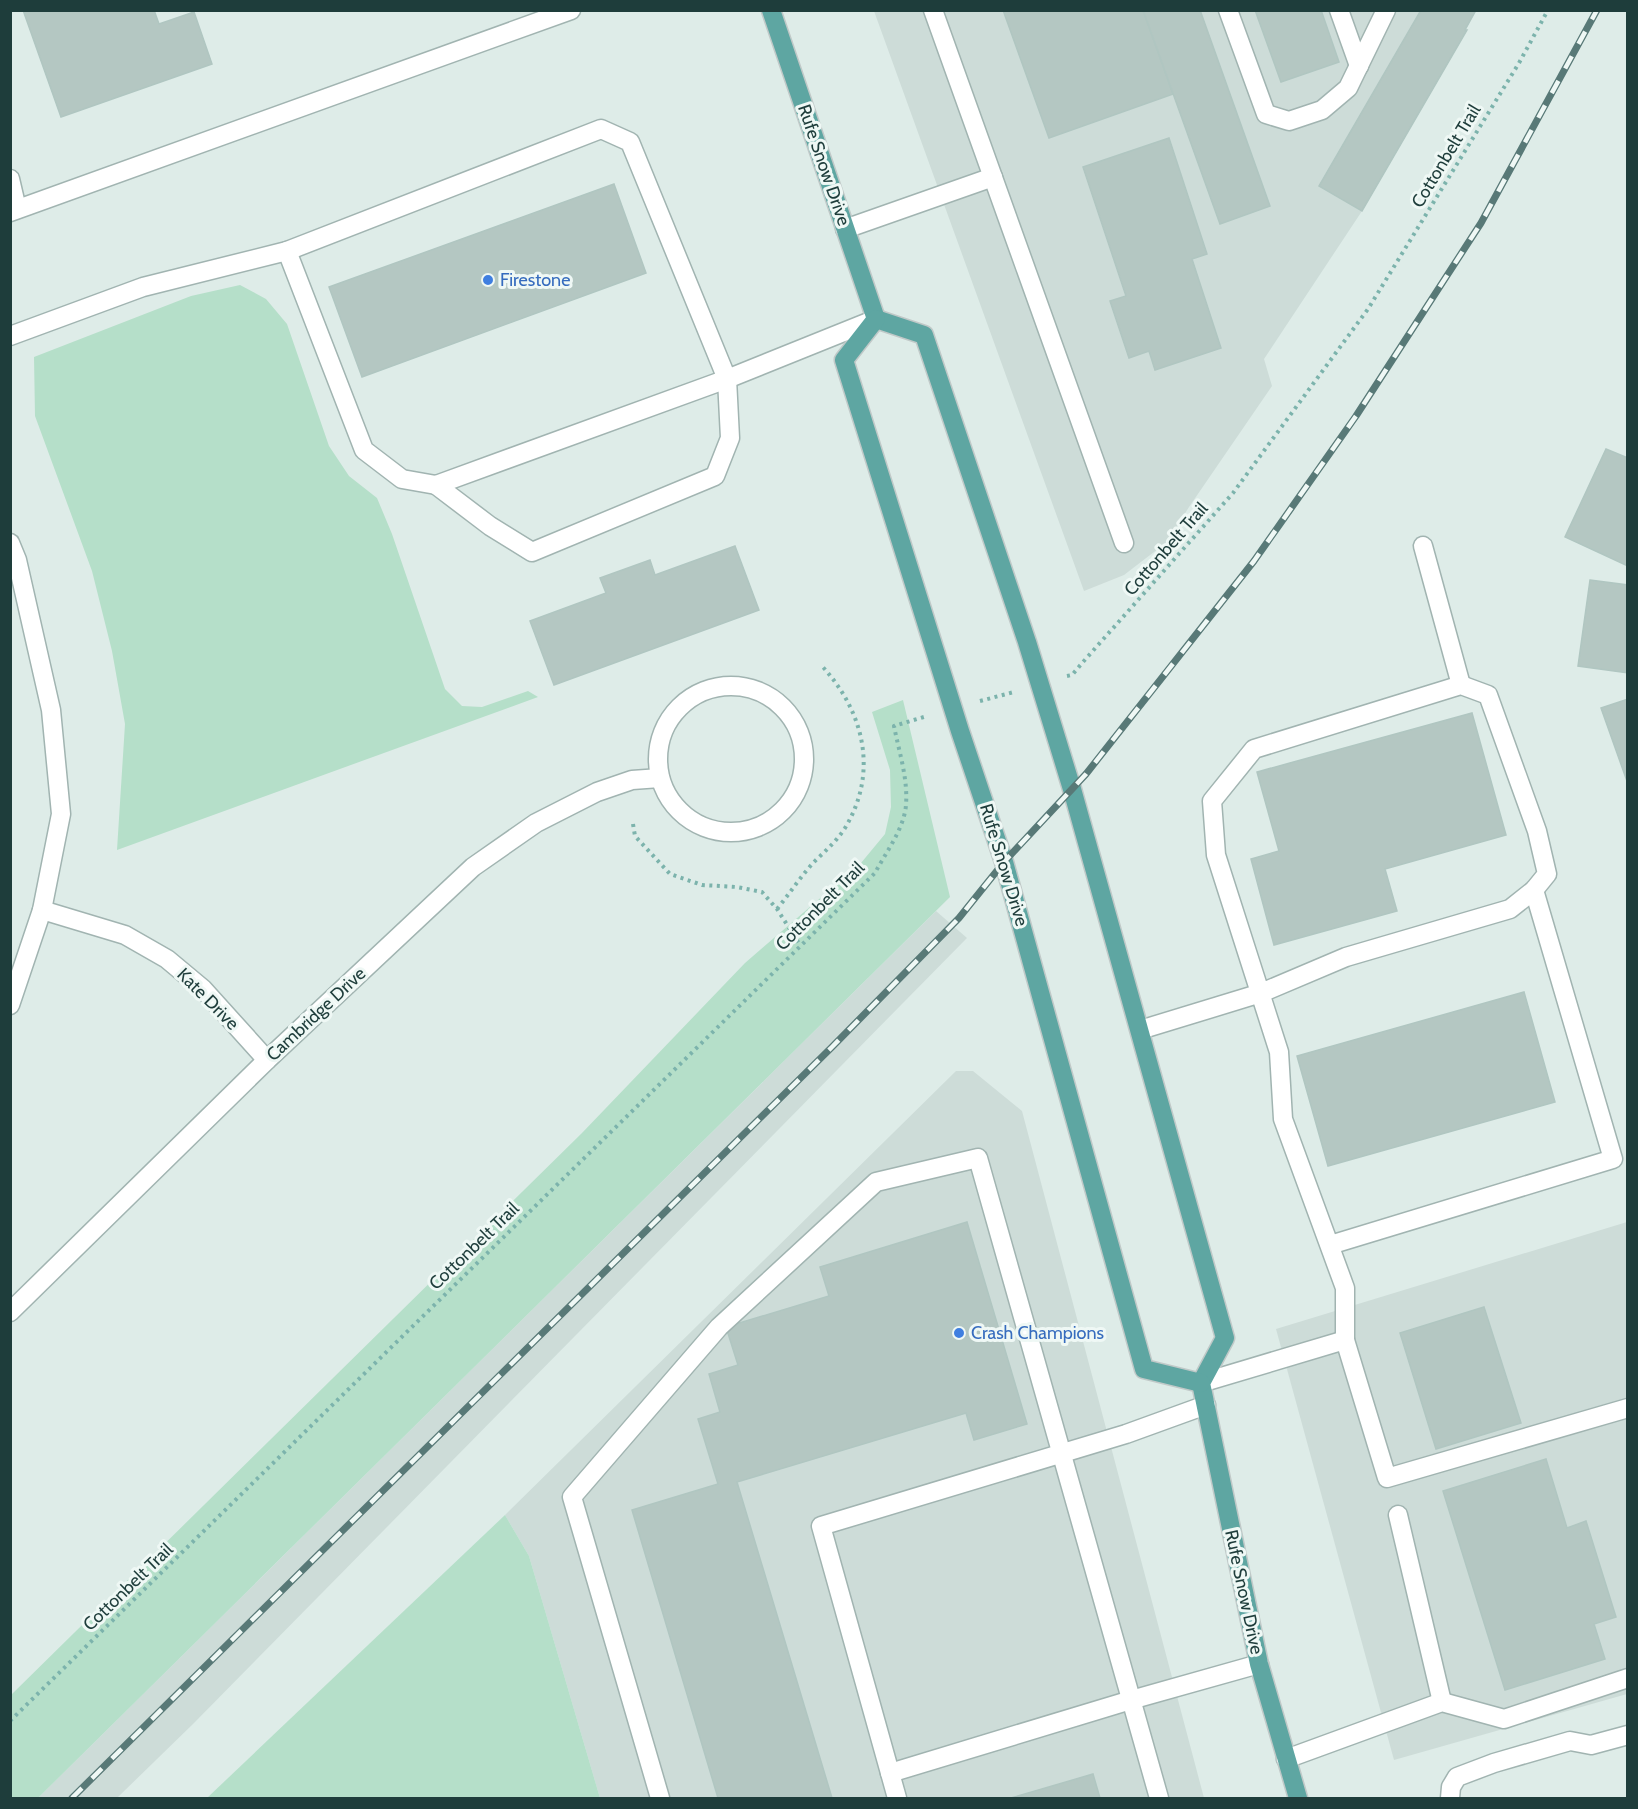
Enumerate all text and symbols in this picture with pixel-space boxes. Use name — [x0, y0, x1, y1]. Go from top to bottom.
street label: Cottonbelt Trail — [1407, 100, 1486, 212]
street label: Rufe Snow Drive — [793, 101, 855, 229]
place label: Firestone — [500, 269, 570, 291]
marker: Firestone — [481, 273, 495, 287]
street label: Cottonbelt Trail — [1120, 497, 1213, 600]
street label: Rufe Snow Drive — [975, 801, 1033, 929]
street label: Cottonbelt Trail — [771, 857, 869, 955]
street label: Cambridge Drive — [262, 962, 370, 1066]
street label: Kate Drive — [173, 964, 243, 1034]
street label: Cottonbelt Trail — [424, 1197, 524, 1294]
place label: Crash Champions — [971, 1322, 1104, 1344]
marker: Crash Champions — [952, 1326, 966, 1340]
street label: Rufe Snow Drive — [1220, 1528, 1268, 1656]
street label: Cottonbelt Trail — [78, 1538, 178, 1635]

